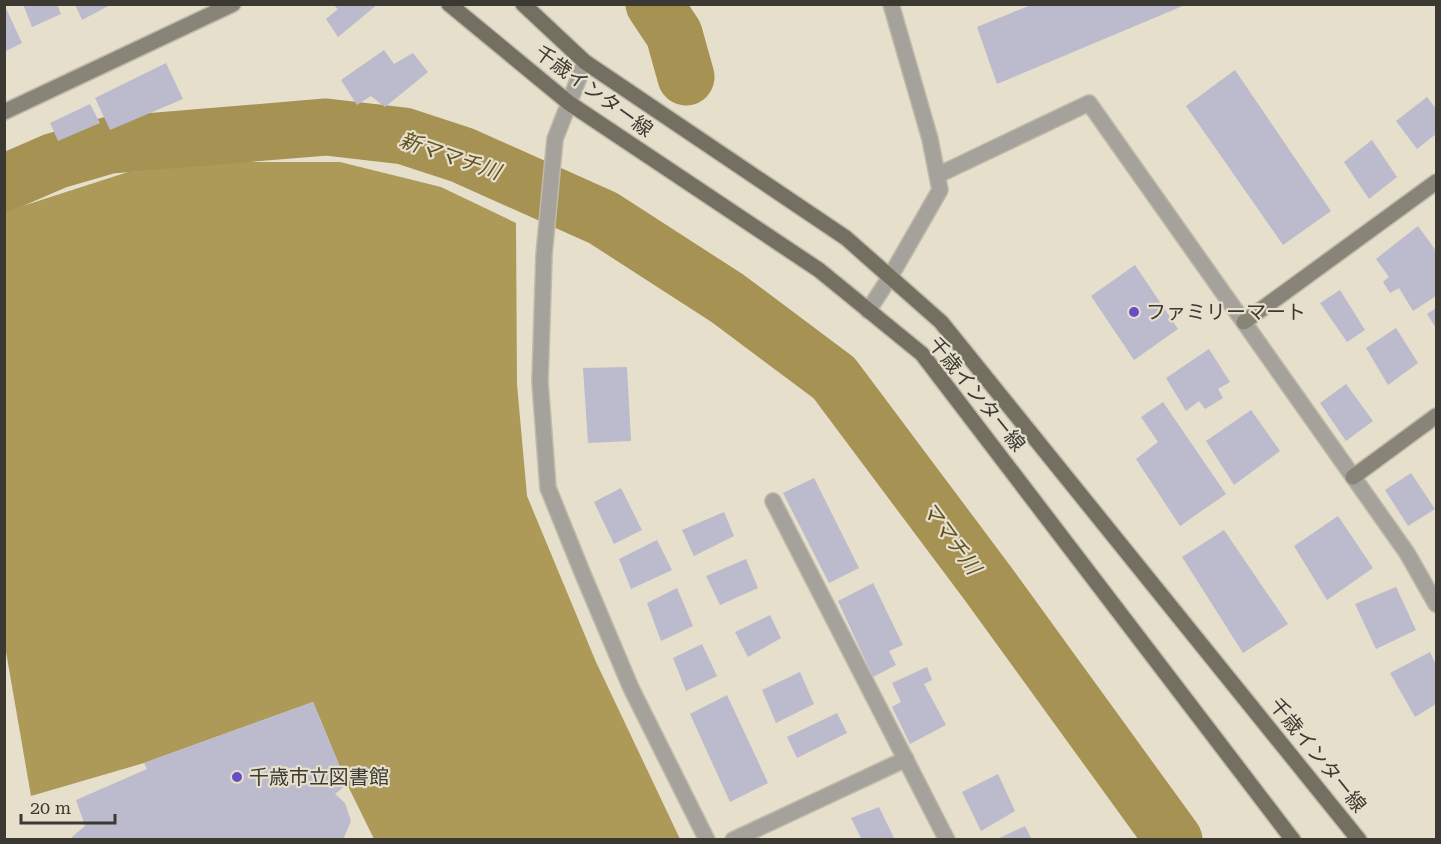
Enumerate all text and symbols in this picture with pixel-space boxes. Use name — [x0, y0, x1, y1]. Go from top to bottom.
street label: 千歳インター線 — [530, 40, 658, 142]
water label: 新ママチ川 — [396, 128, 505, 185]
place label: ファミリーマート — [1146, 300, 1306, 324]
marker: ファミリーマート — [1127, 305, 1141, 319]
street label: 千歳インター線 — [924, 332, 1030, 456]
water label: ママチ川 — [917, 497, 987, 581]
street label: 千歳インター線 — [1265, 693, 1371, 817]
place label: 千歳市立図書館 — [249, 765, 389, 789]
marker: 千歳市立図書館 — [230, 770, 244, 784]
scale bar — [21, 787, 116, 825]
text: 20 m — [30, 797, 71, 818]

